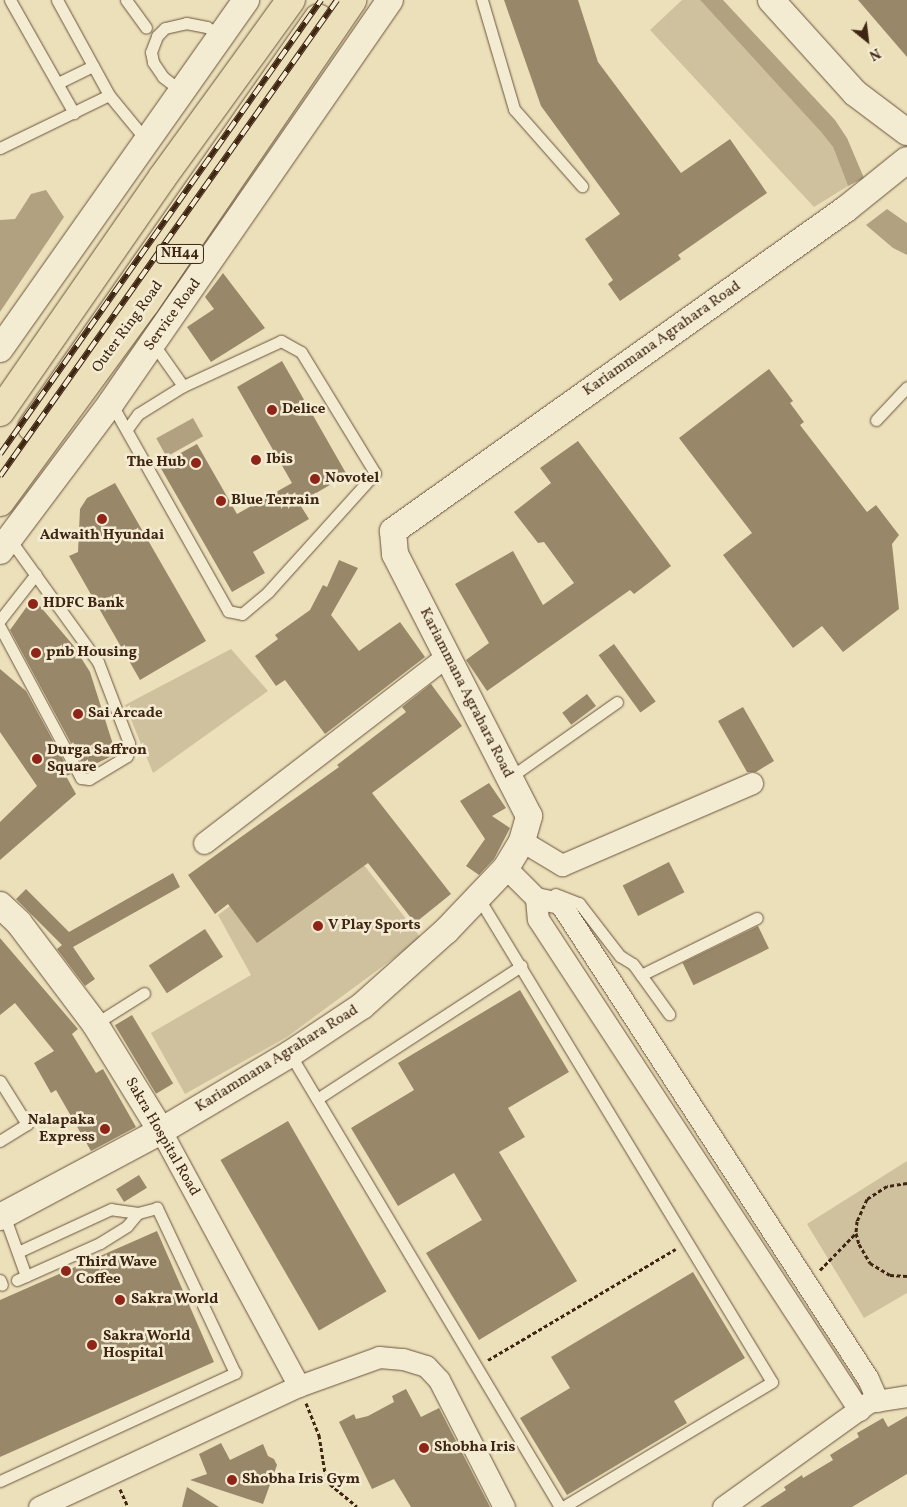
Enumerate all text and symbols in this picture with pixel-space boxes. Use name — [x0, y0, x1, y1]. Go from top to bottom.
north arrow — [842, 15, 892, 65]
text: N — [865, 43, 884, 64]
road number: NH44 — [155, 242, 205, 266]
street label: Service Road — [141, 275, 205, 355]
street label: Outer Ring Road — [89, 278, 167, 376]
street label: Kariammana Agrahara Road — [580, 278, 744, 400]
place label: Delice — [282, 401, 326, 419]
marker: Delice — [266, 404, 278, 416]
place label: Ibis — [266, 451, 293, 469]
place label: The Hub — [126, 454, 186, 472]
marker: Ibis — [250, 454, 262, 466]
marker: The Hub — [190, 457, 202, 469]
place label: Novotel — [325, 470, 379, 488]
marker: Novotel — [309, 473, 321, 485]
place label: Blue Terrain — [231, 492, 320, 510]
marker: Blue Terrain — [215, 495, 227, 507]
marker: Adwaith Hyundai — [96, 513, 108, 525]
place label: Adwaith Hyundai — [40, 527, 164, 545]
place label: HDFC Bank — [43, 595, 124, 613]
marker: HDFC Bank — [27, 598, 39, 610]
street label: Kariammana Agrahara Road — [415, 605, 517, 781]
place label: pnb Housing — [46, 644, 137, 662]
marker: pnb Housing — [30, 647, 42, 659]
place label: Sai Arcade — [88, 705, 163, 723]
marker: Sai Arcade — [72, 708, 84, 720]
place label: Durga Saffron Square — [47, 741, 147, 776]
marker: Durga Saffron Square — [31, 753, 43, 765]
place label: V Play Sports — [328, 917, 421, 935]
marker: V Play Sports — [312, 920, 324, 932]
street label: Kariammana Agrahara Road — [192, 1001, 362, 1117]
street label: Sakra Hospital Road — [121, 1075, 203, 1199]
place label: Nalapaka Express — [28, 1111, 95, 1146]
marker: Nalapaka Express — [99, 1123, 111, 1135]
place label: Third Wave Coffee — [76, 1253, 157, 1288]
marker: Third Wave Coffee — [60, 1265, 72, 1277]
place label: Sakra World — [131, 1291, 219, 1309]
marker: Sakra World — [113, 1293, 127, 1307]
place label: Sakra World Hospital — [103, 1327, 191, 1362]
marker: Sakra World Hospital — [85, 1338, 99, 1352]
place label: Shobha Iris — [434, 1439, 515, 1457]
marker: Shobha Iris — [418, 1442, 430, 1454]
place label: Shobha Iris Gym — [242, 1471, 360, 1489]
marker: Shobha Iris Gym — [226, 1474, 238, 1486]

